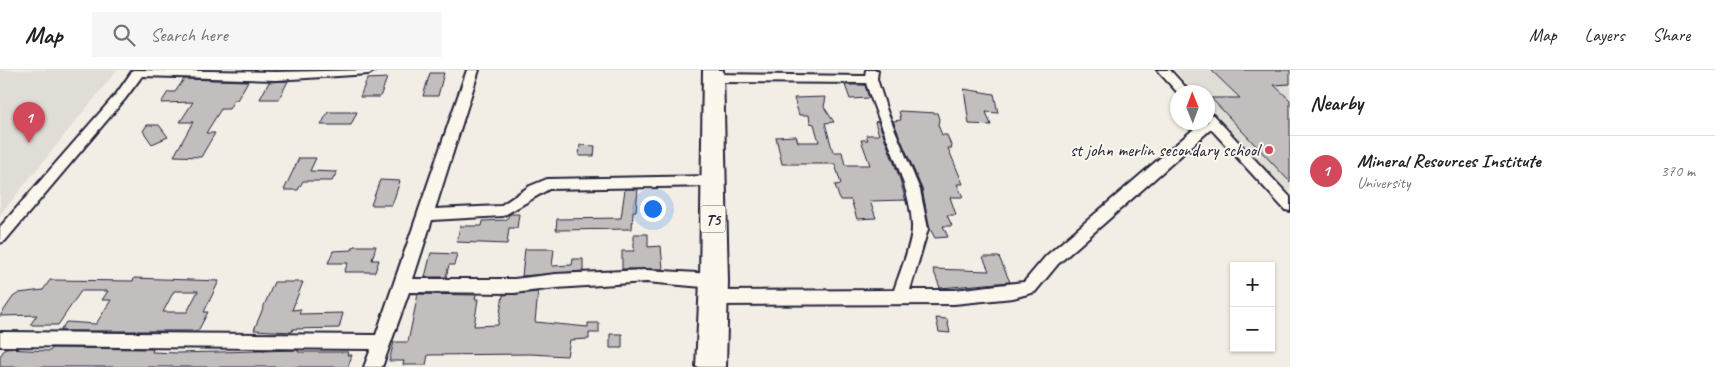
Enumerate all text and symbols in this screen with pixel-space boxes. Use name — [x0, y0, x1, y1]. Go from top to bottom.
search box — [92, 12, 442, 57]
text: Map — [25, 20, 62, 50]
icon: search — [110, 21, 138, 49]
text: Search here — [150, 23, 228, 47]
text: Map — [1529, 24, 1557, 46]
text: Layers — [1585, 24, 1624, 46]
text: Share — [1652, 24, 1690, 46]
north arrow — [1170, 85, 1215, 130]
text: Nearby — [1310, 90, 1363, 116]
pin: 1 — [13, 102, 45, 143]
place label: st john merlin secondary school — [1070, 139, 1262, 161]
marker: st john merlin secondary school — [1263, 144, 1275, 156]
text: Mineral Resources Institute — [1357, 149, 1541, 173]
text: 1 — [1322, 161, 1330, 181]
text: 370 m — [1661, 161, 1695, 181]
text: University — [1357, 173, 1410, 193]
your location — [640, 196, 666, 222]
road number: T5 — [700, 206, 726, 232]
map controls — [1230, 262, 1275, 352]
button: + — [1230, 262, 1275, 307]
button: − — [1230, 307, 1275, 352]

